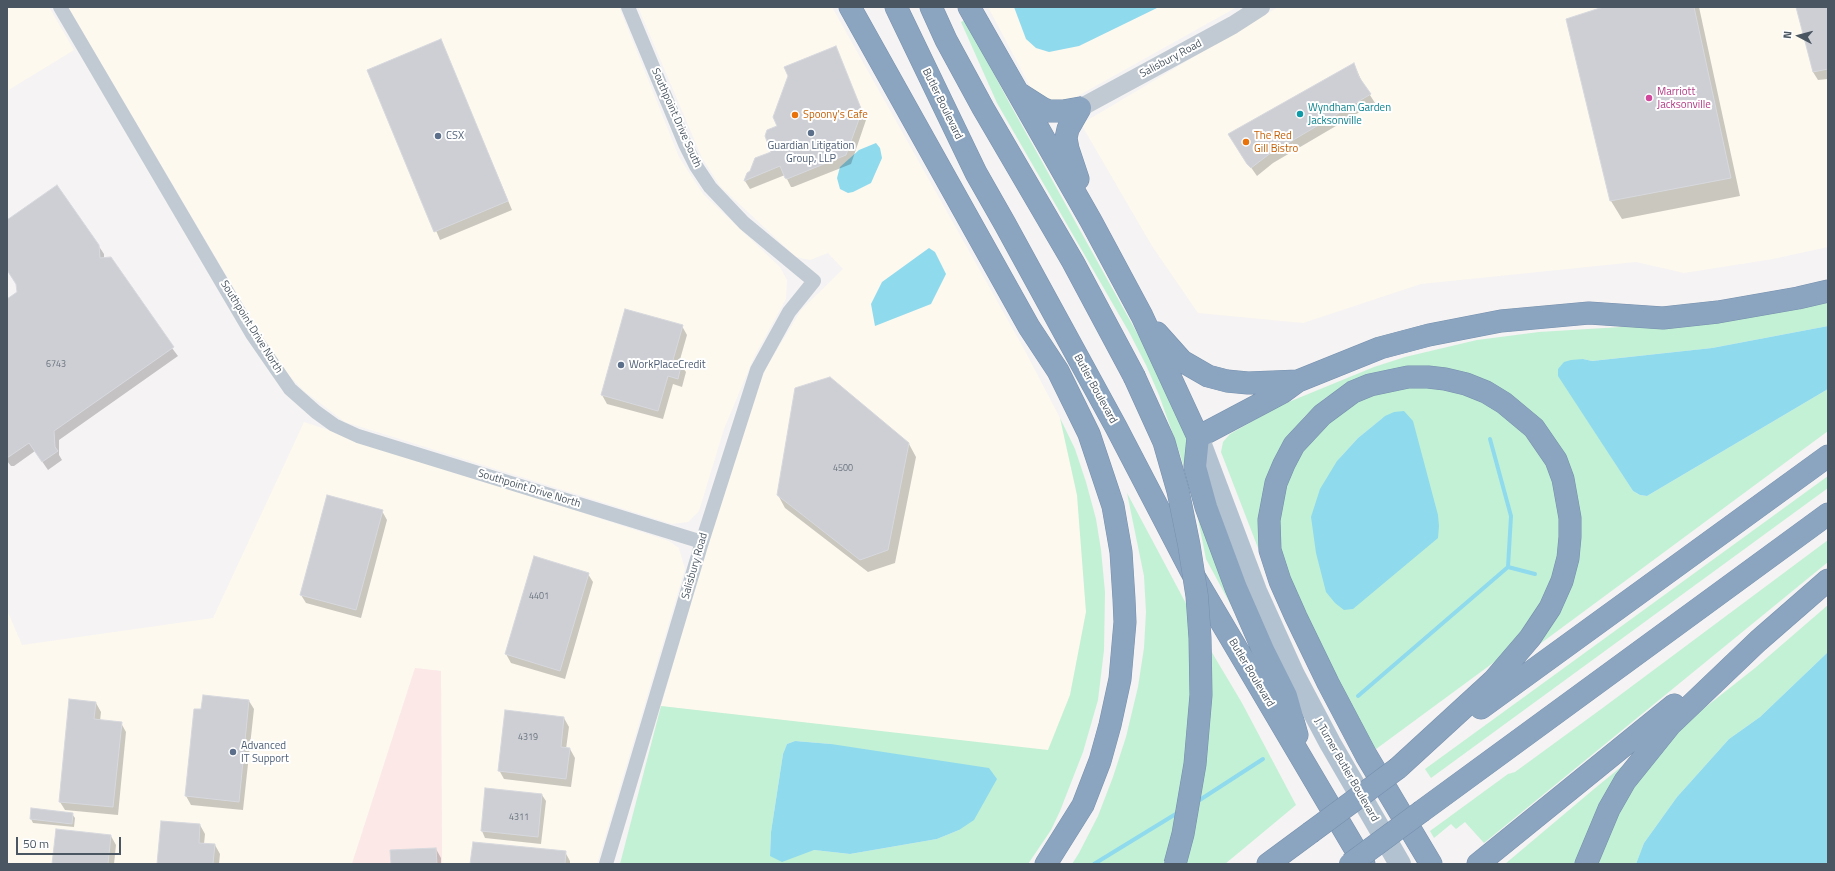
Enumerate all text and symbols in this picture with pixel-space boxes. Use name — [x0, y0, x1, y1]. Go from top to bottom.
north arrow — [1779, 16, 1819, 56]
text: N — [1779, 30, 1795, 39]
street label: Salisbury Road — [1138, 37, 1204, 81]
street label: Southpoint Drive South — [648, 66, 704, 170]
street label: Butler Boulevard — [919, 66, 965, 142]
place label: Marriott Jacksonville — [1657, 85, 1711, 111]
marker: Marriott Jacksonville — [1644, 93, 1654, 103]
place label: Wyndham Garden Jacksonville — [1308, 101, 1391, 127]
place label: Spoony's Cafe — [803, 108, 868, 122]
marker: Wyndham Garden Jacksonville — [1295, 109, 1305, 119]
marker: Spoony's Cafe — [790, 110, 800, 120]
marker: Guardian Litigation Group, LLP — [806, 128, 816, 138]
place label: CSX — [446, 129, 464, 143]
place label: The Red Gill Bistro — [1254, 129, 1298, 155]
marker: CSX — [433, 131, 443, 141]
marker: The Red Gill Bistro — [1241, 137, 1251, 147]
place label: Guardian Litigation Group, LLP — [768, 139, 854, 165]
street label: Southpoint Drive North — [217, 278, 285, 376]
street label: Butler Boulevard — [1070, 352, 1120, 426]
place label: WorkPlaceCredit — [629, 358, 706, 372]
house number: 6743 — [46, 360, 66, 370]
marker: WorkPlaceCredit — [616, 360, 626, 370]
house number: 4500 — [833, 464, 853, 474]
street label: Southpoint Drive North — [476, 467, 582, 511]
street label: Salisbury Road — [679, 531, 711, 601]
house number: 4401 — [529, 592, 549, 602]
street label: Butler Boulevard — [1225, 636, 1277, 710]
street label: J. Turner Butler Boulevard — [1311, 716, 1381, 824]
house number: 4319 — [518, 733, 538, 743]
place label: Advanced IT Support — [241, 739, 289, 765]
marker: Advanced IT Support — [228, 747, 238, 757]
house number: 4311 — [509, 813, 529, 823]
scale bar — [18, 829, 123, 855]
text: 50 m — [23, 834, 49, 853]

